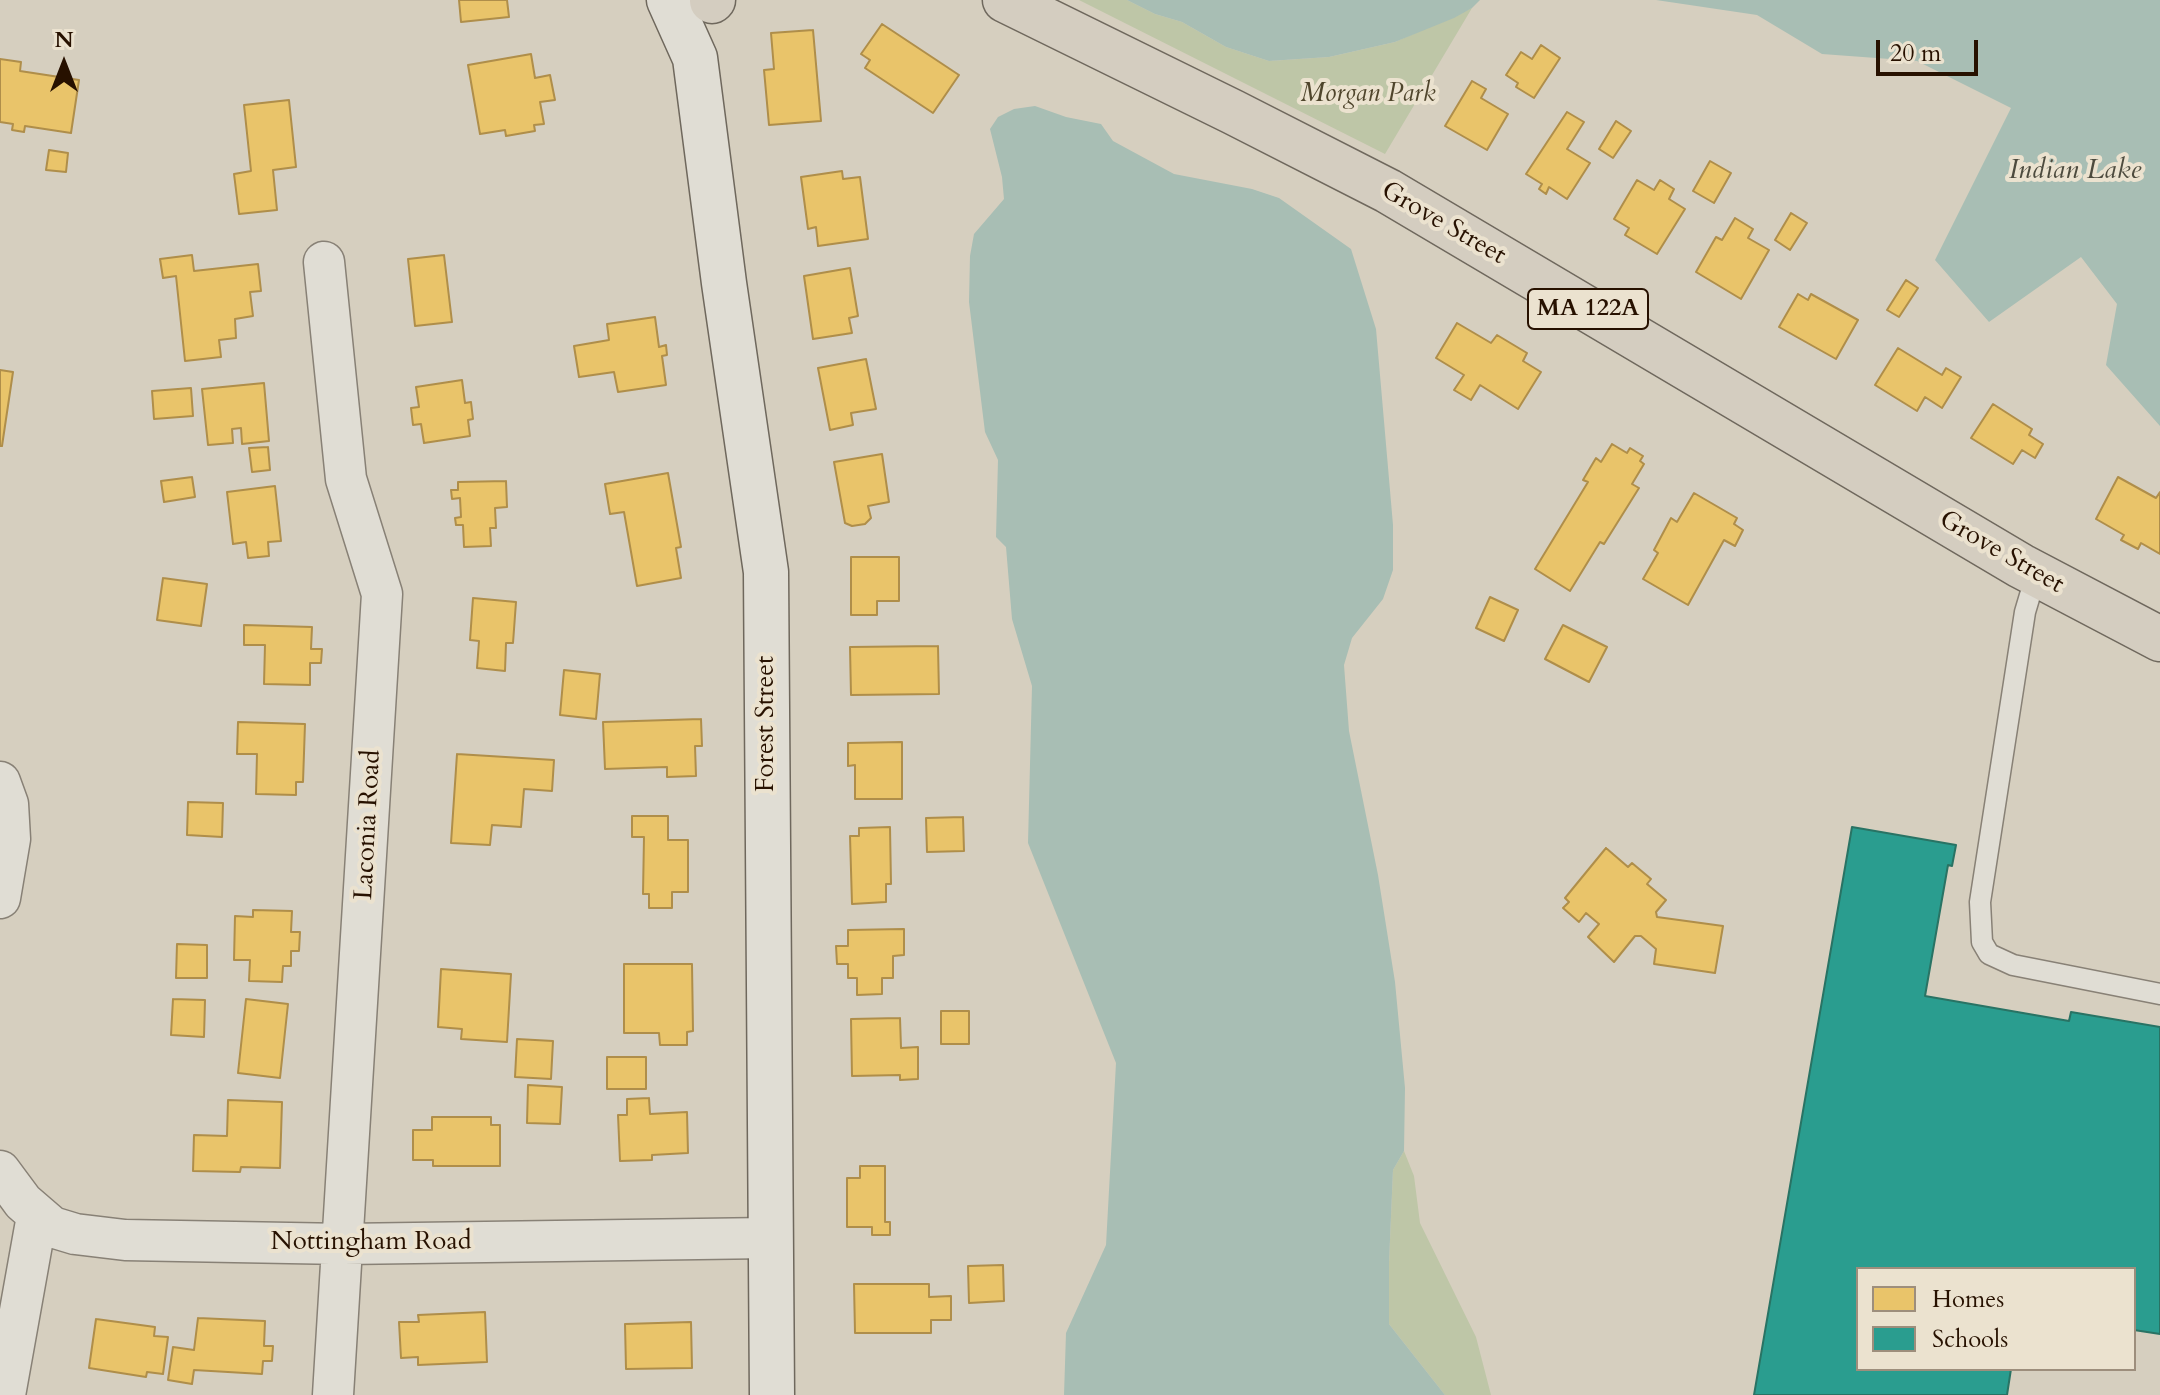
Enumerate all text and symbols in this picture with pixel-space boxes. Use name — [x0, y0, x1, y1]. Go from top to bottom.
north arrow — [24, 24, 104, 104]
scale bar — [1880, 24, 1982, 74]
text: N — [54, 25, 74, 55]
text: 20 m — [1890, 37, 1941, 70]
park label: Morgan Park — [1300, 79, 1436, 111]
water label: Indian Lake — [2009, 155, 2141, 189]
street label: Grove Street — [1375, 176, 1511, 272]
road number: MA 122A — [1528, 289, 1648, 329]
street label: Grove Street — [1933, 505, 2069, 601]
street label: Forest Street — [751, 656, 783, 792]
street label: Laconia Road — [349, 749, 389, 901]
street label: Nottingham Road — [271, 1227, 471, 1259]
legend — [1856, 1267, 2136, 1371]
text: Homes — [1932, 1283, 2004, 1316]
text: Schools — [1932, 1323, 2008, 1356]

